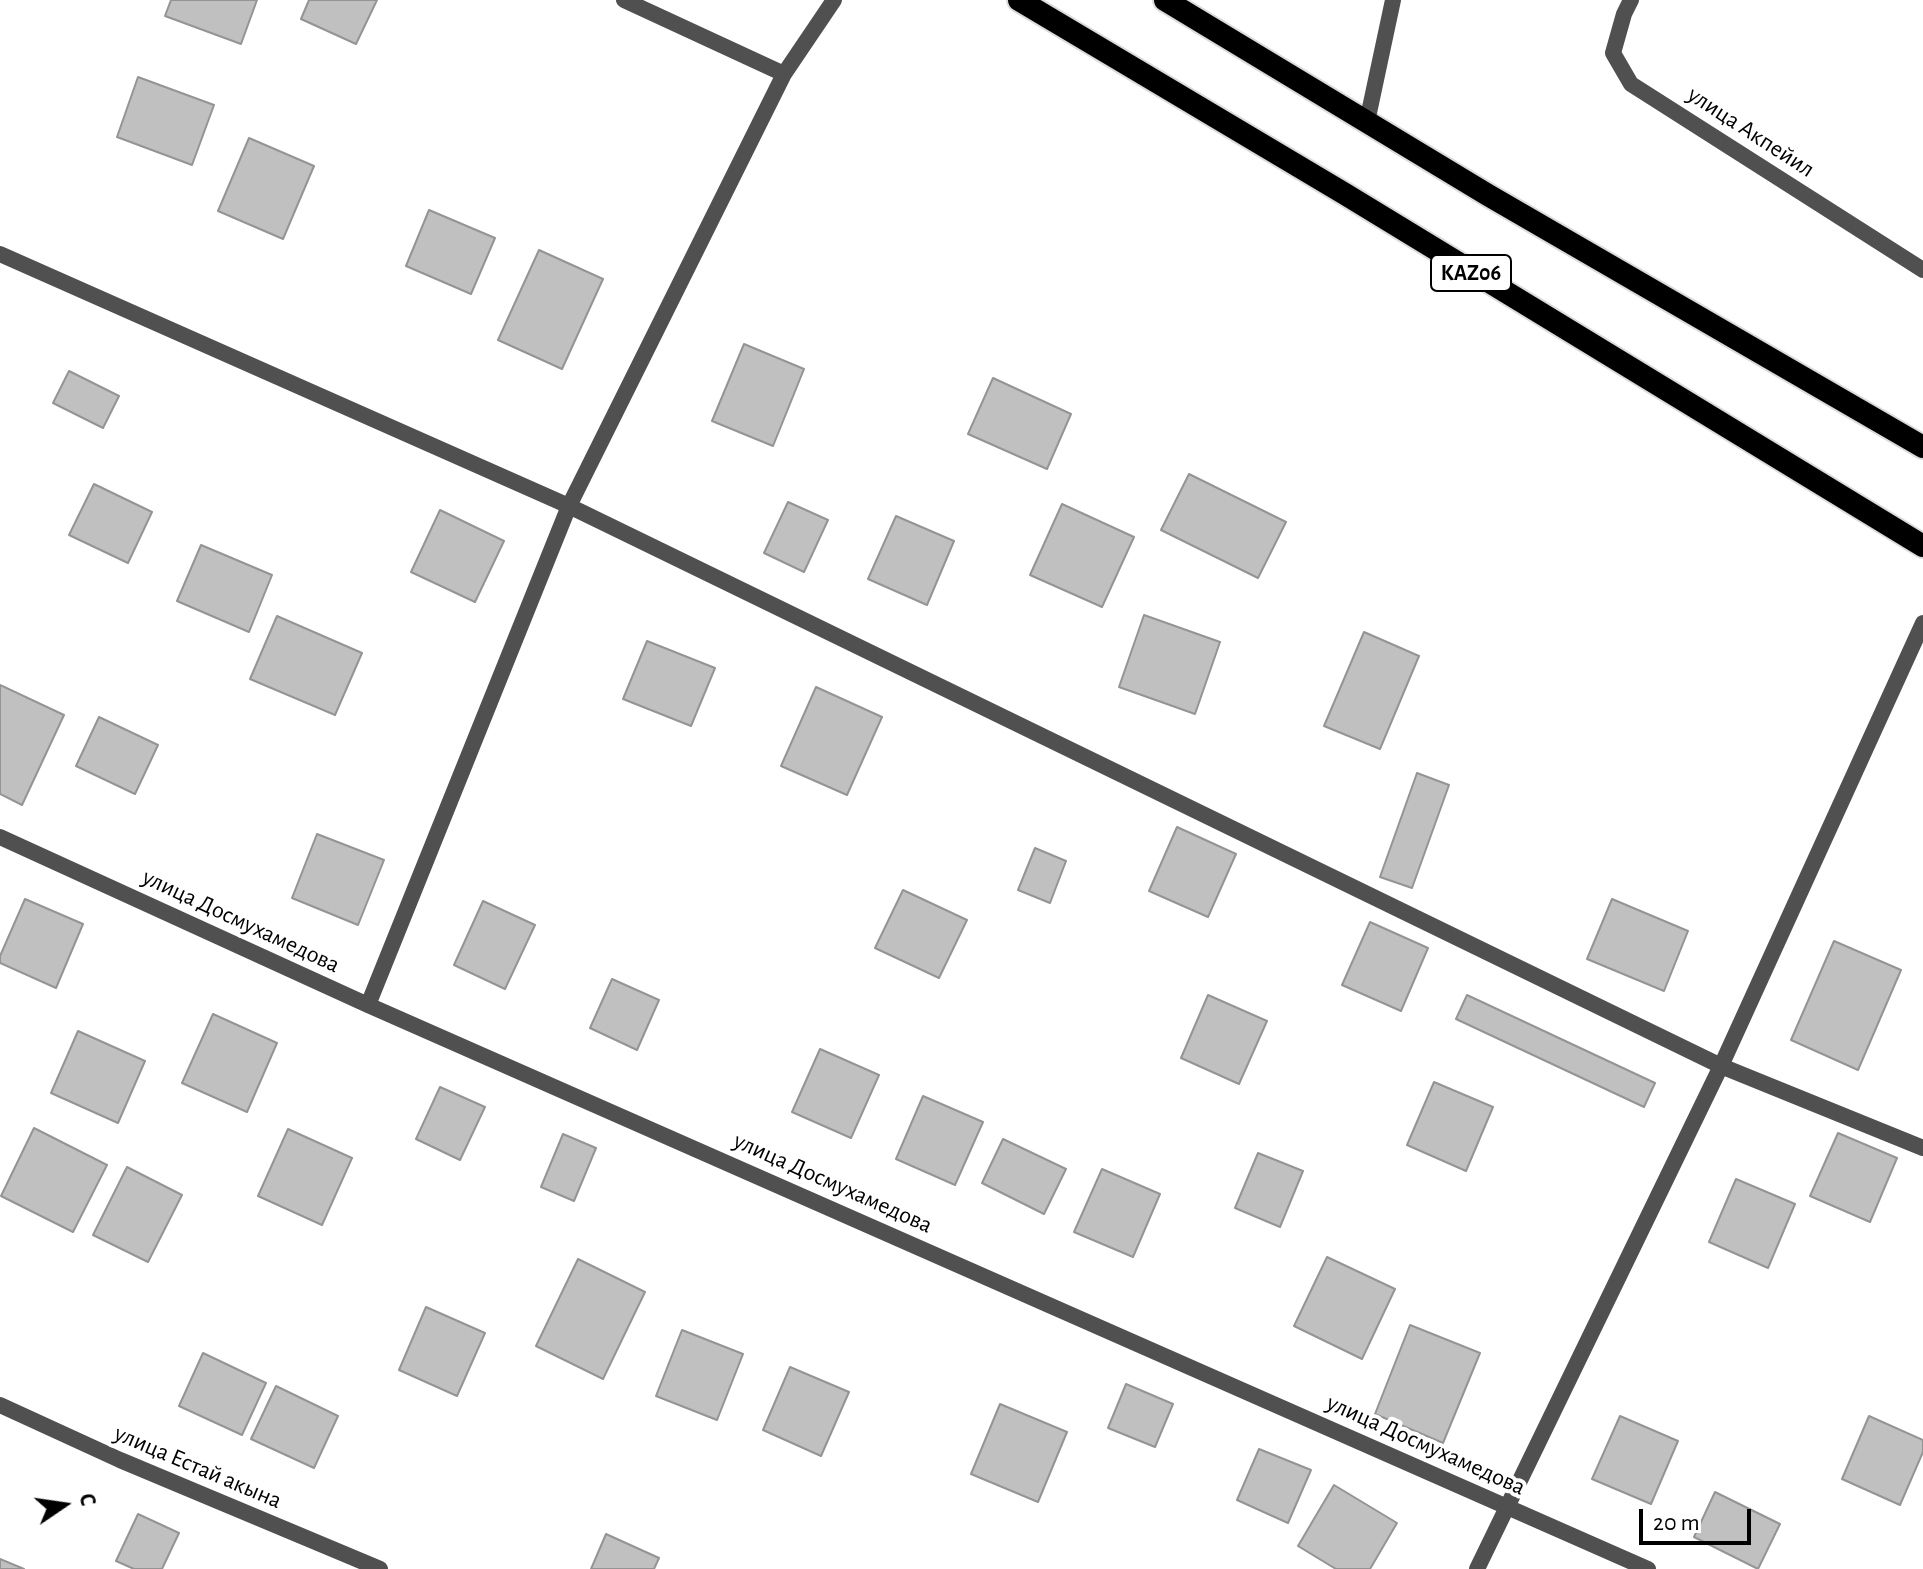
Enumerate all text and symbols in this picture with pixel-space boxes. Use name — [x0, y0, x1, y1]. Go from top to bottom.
street label: улица Акпейил — [1682, 80, 1820, 184]
road number: KАZ06 — [1431, 255, 1511, 291]
street label: улица Досмухамедова — [138, 863, 344, 979]
street label: улица Досмухамедова — [729, 1126, 937, 1240]
street label: улица Досмухамедова — [1322, 1388, 1530, 1502]
street label: улица Естай акына — [110, 1419, 286, 1515]
north arrow — [24, 1465, 104, 1545]
text: С — [75, 1491, 99, 1508]
scale bar — [1643, 1493, 1755, 1543]
text: 20 m — [1653, 1511, 1700, 1535]

